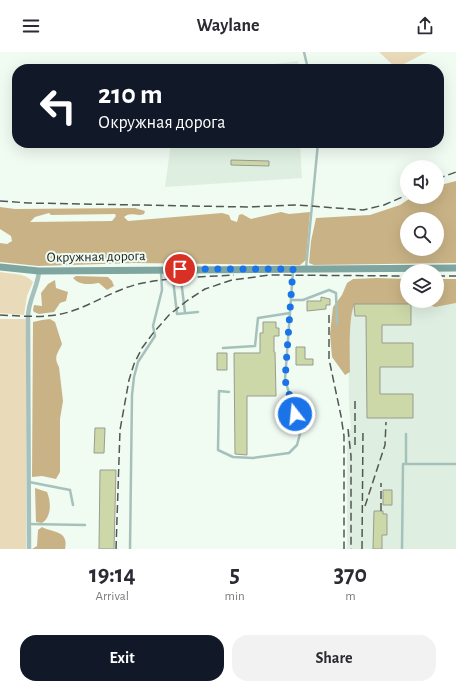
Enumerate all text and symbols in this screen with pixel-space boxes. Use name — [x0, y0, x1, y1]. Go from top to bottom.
icon: menu — [20, 15, 42, 37]
icon: share — [414, 15, 436, 37]
text: Waylane — [196, 17, 260, 35]
icon: left — [32, 80, 84, 132]
text: 210 m — [98, 81, 163, 109]
text: Окружная дорога — [98, 114, 226, 132]
map controls — [400, 160, 444, 308]
button: sound — [400, 160, 444, 204]
button: search — [400, 212, 444, 256]
street label: Окружная дорога — [46, 249, 146, 265]
pin — [163, 252, 197, 286]
icon: arrive — [169, 258, 191, 280]
button: layers — [400, 264, 444, 308]
position arrow — [274, 393, 316, 435]
text: 19:14 — [89, 563, 135, 587]
text: 5 — [229, 563, 240, 587]
text: 370 — [334, 563, 367, 587]
text: Arrival — [96, 590, 129, 603]
text: min — [224, 590, 245, 603]
text: m — [345, 590, 356, 603]
button: Exit — [20, 635, 224, 681]
button: Share — [232, 635, 436, 681]

